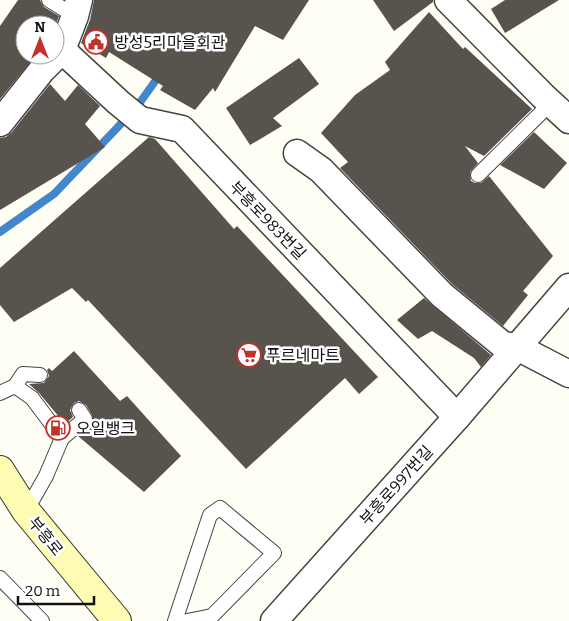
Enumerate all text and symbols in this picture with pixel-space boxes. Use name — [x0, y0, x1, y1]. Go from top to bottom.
north arrow — [15, 15, 65, 65]
text: N — [35, 19, 46, 36]
public building icon: 방성5리마을회관 — [83, 29, 109, 55]
place label: 방성5리마을회관 — [114, 33, 226, 52]
street label: 부흥로983번길 — [226, 177, 310, 263]
supermarket icon: 푸르네마트 — [236, 342, 262, 368]
place label: 푸르네마트 — [266, 346, 340, 365]
fuel station icon: 오일뱅크 — [45, 415, 71, 441]
place label: 오일뱅크 — [76, 419, 135, 438]
street label: 부흥로997번길 — [356, 442, 437, 529]
street label: 부흥로 — [24, 513, 67, 560]
scale bar — [18, 574, 94, 606]
text: 20 m — [25, 582, 61, 600]

